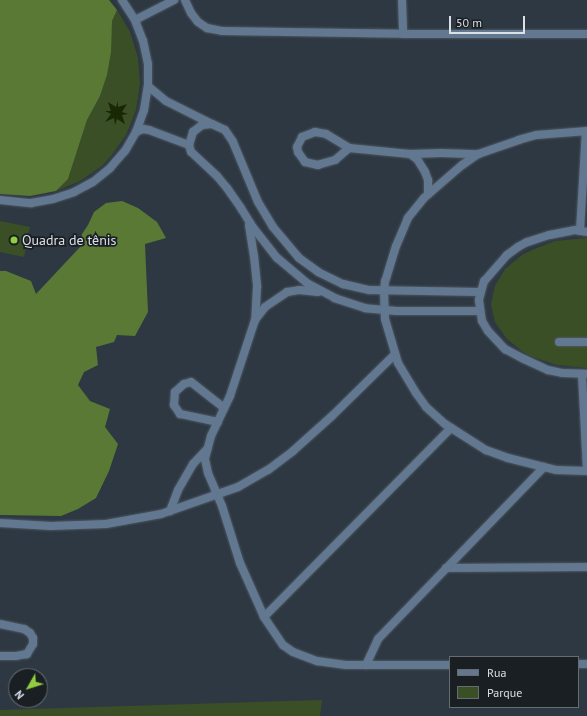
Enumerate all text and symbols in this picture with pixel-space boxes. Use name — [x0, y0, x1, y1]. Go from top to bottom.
scale bar — [451, 8, 527, 34]
text: 50 m — [456, 15, 482, 30]
place label: Quadra de tênis — [22, 232, 116, 248]
marker: Quadra de tênis — [9, 235, 19, 245]
legend — [449, 656, 579, 708]
text: Rua — [487, 665, 506, 680]
north arrow — [8, 668, 48, 708]
text: Parque — [487, 685, 522, 700]
text: N — [12, 688, 27, 702]

